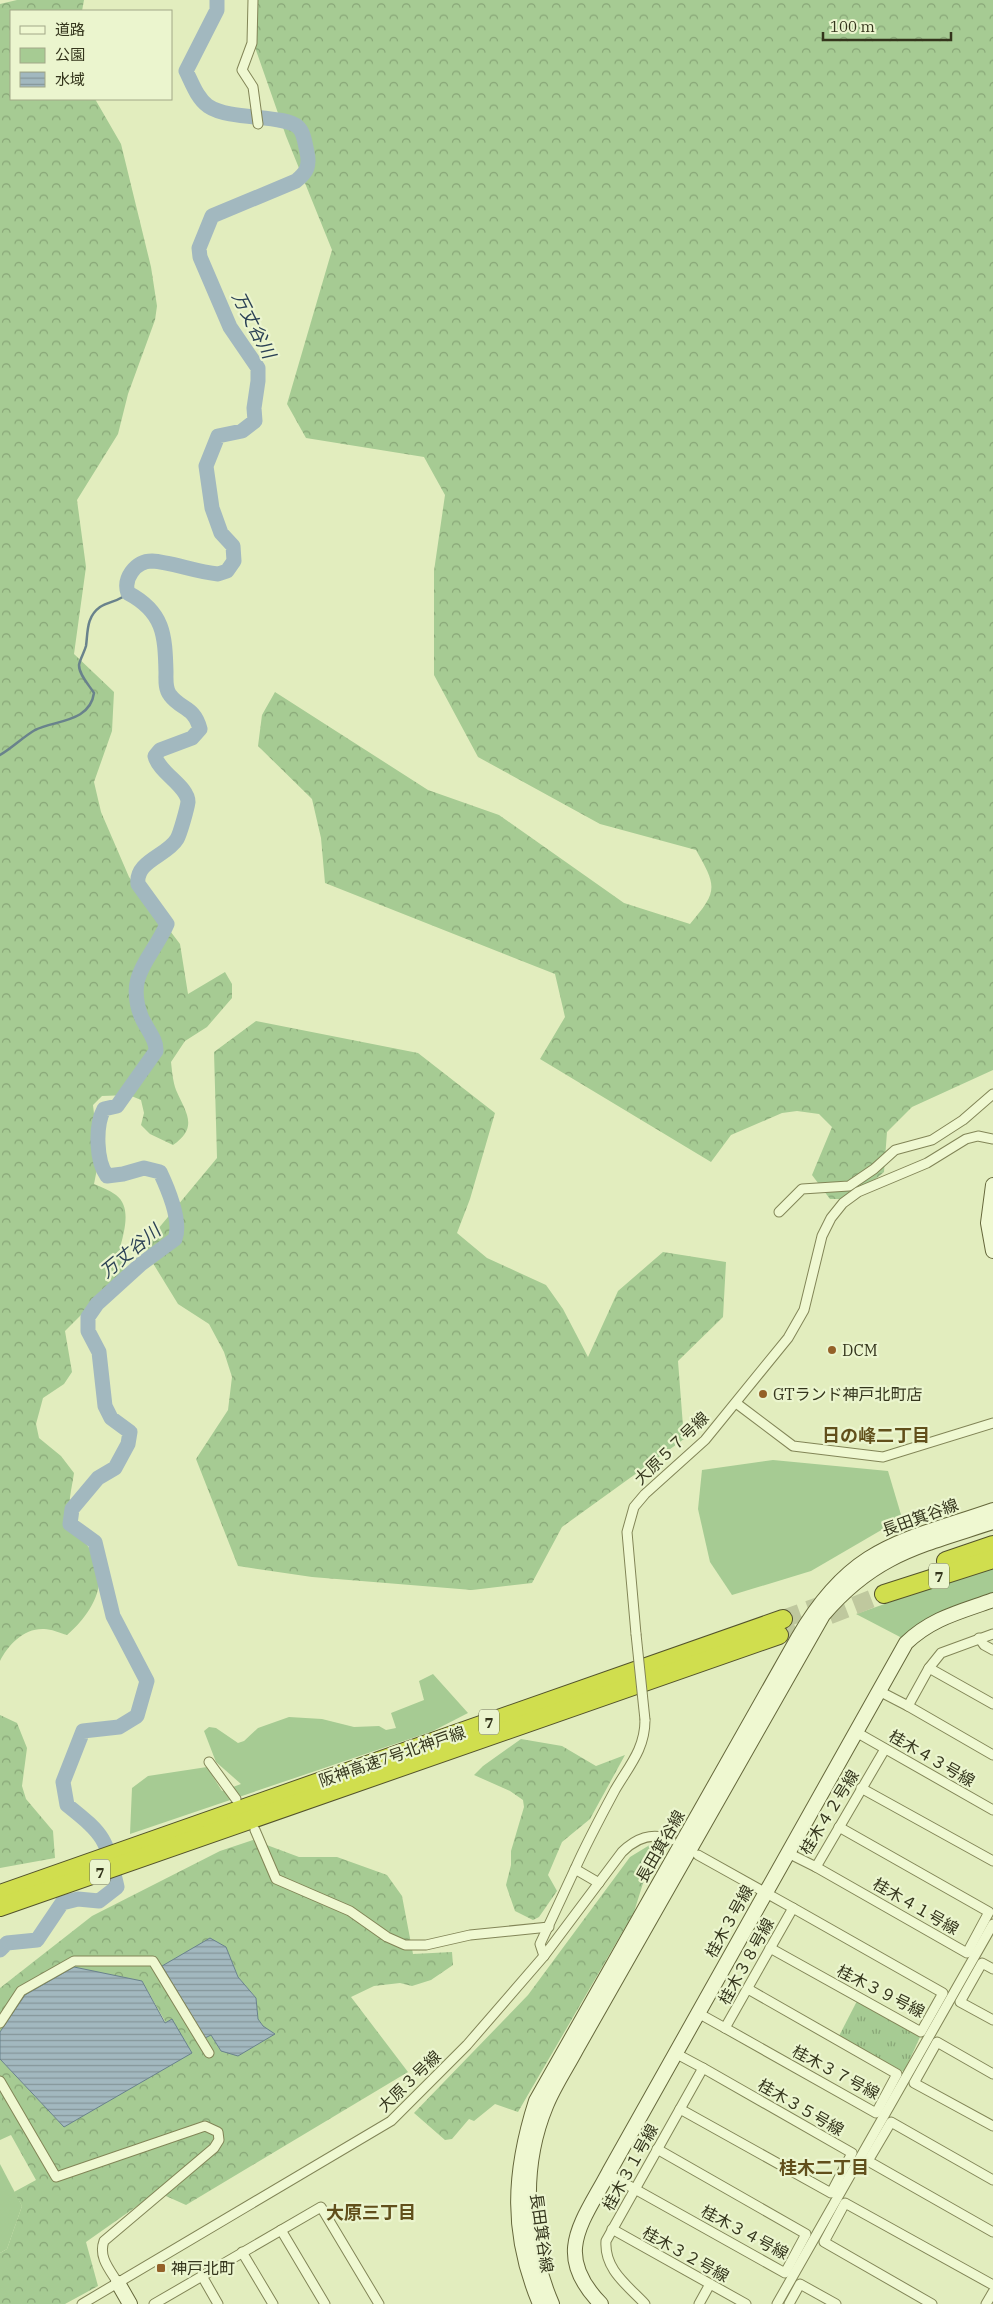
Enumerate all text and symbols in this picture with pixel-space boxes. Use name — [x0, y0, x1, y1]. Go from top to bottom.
legend — [10, 10, 172, 100]
scale bar — [823, 10, 950, 42]
text: 100 m — [830, 17, 875, 36]
text: 道路 — [55, 20, 85, 39]
text: 公園 — [55, 45, 85, 64]
text: 水域 — [55, 70, 85, 89]
water label: 万丈谷川 — [227, 288, 281, 364]
water label: 万丈谷川 — [95, 1218, 167, 1283]
place label: DCM — [842, 1340, 878, 1360]
marker: DCM — [826, 1344, 838, 1356]
place label: GTランド神戸北町店 — [773, 1384, 923, 1404]
marker: GTランド神戸北町店 — [757, 1388, 769, 1400]
street label: 大原５７号線 — [630, 1407, 712, 1489]
district label: 日の峰二丁目 — [822, 1424, 930, 1447]
street label: 長田箕谷線 — [879, 1494, 961, 1540]
road number: 7 — [929, 1564, 949, 1588]
road number: 7 — [479, 1710, 499, 1734]
street label: 阪神高速7号北神戸線 — [316, 1722, 468, 1790]
street label: 桂木４３号線 — [885, 1725, 979, 1791]
street label: 桂木４２号線 — [795, 1766, 863, 1858]
street label: 長田箕谷線 — [631, 1806, 689, 1886]
road number: 7 — [90, 1860, 110, 1884]
street label: 桂木４１号線 — [869, 1873, 963, 1939]
street label: 桂木３号線 — [701, 1881, 757, 1961]
street label: 桂木３８号線 — [714, 1914, 778, 2008]
street label: 桂木３９号線 — [834, 1960, 928, 2022]
street label: 桂木３７号線 — [789, 2041, 883, 2103]
street label: 大原３号線 — [373, 2046, 445, 2116]
street label: 桂木３５号線 — [754, 2074, 848, 2140]
street label: 桂木３１号線 — [598, 2120, 662, 2214]
district label: 桂木二丁目 — [779, 2156, 869, 2179]
street label: 長田箕谷線 — [527, 2192, 557, 2274]
district label: 大原三丁目 — [326, 2201, 416, 2224]
street label: 桂木３４号線 — [698, 2201, 792, 2263]
street label: 桂木３２号線 — [639, 2222, 733, 2286]
place label: 神戸北町 — [171, 2258, 235, 2278]
marker: 神戸北町 — [155, 2262, 167, 2274]

